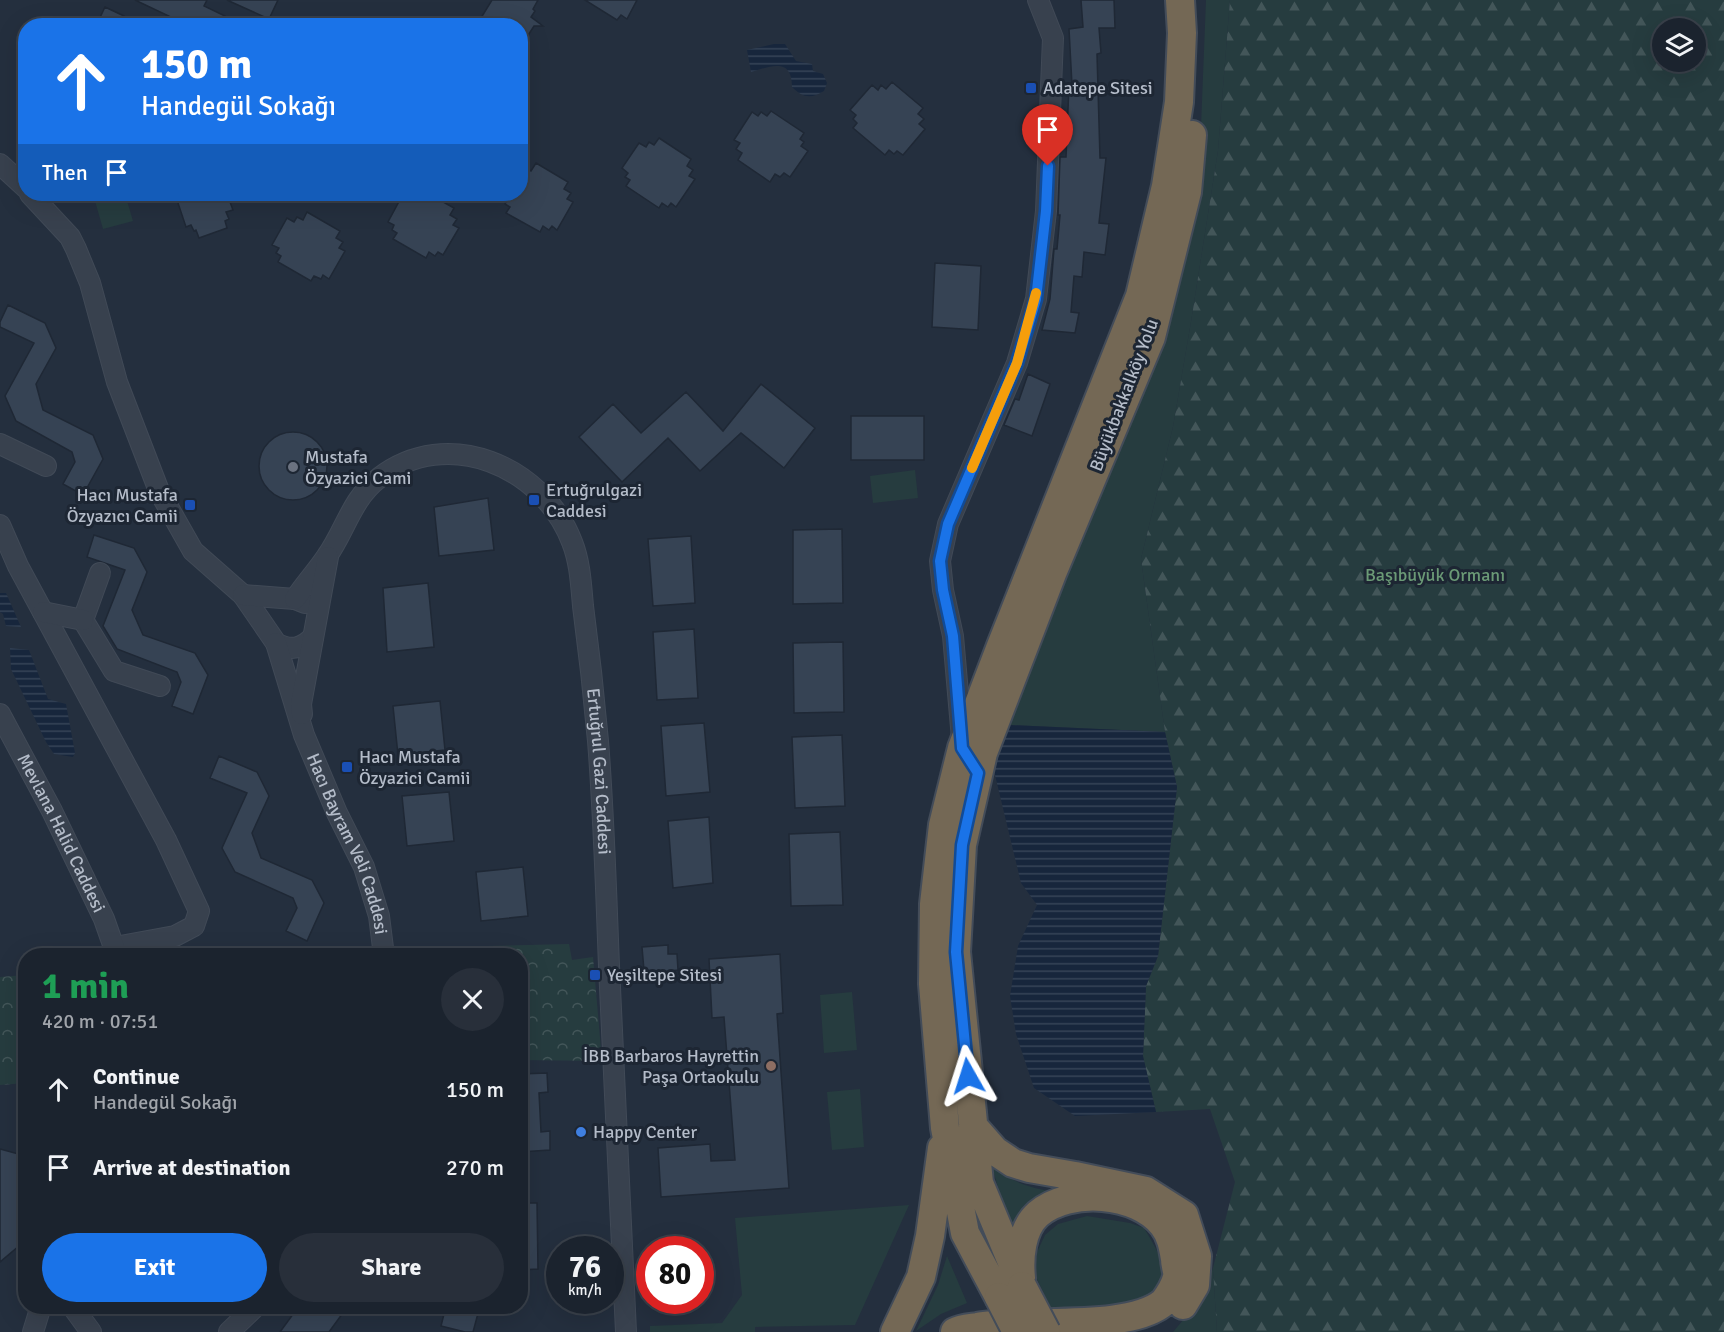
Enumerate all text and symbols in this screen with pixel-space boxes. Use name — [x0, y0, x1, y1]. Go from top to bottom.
map controls — [1652, 18, 1706, 72]
button: layers — [1652, 18, 1706, 72]
text: 150 m — [141, 39, 252, 90]
icon: ahead — [42, 42, 120, 120]
place label: Adatepe Sitesi — [1043, 77, 1153, 99]
marker: Adatepe Sitesi — [1024, 81, 1038, 95]
text: Handegül Sokağı — [141, 90, 336, 123]
pin — [1022, 104, 1073, 166]
icon: arrive — [1031, 113, 1064, 146]
icon: arrive — [100, 156, 133, 189]
text: Then — [42, 159, 88, 186]
street label: Büyükbakkalköy Yolu — [1085, 316, 1163, 474]
place label: Mustafa Özyazici Cami — [305, 446, 411, 489]
marker: Mustafa Özyazici Cami — [286, 460, 300, 474]
place label: Ertuğrulgazi Caddesi — [546, 479, 642, 522]
place label: Hacı Mustafa Özyazıcı Camii — [67, 484, 178, 527]
marker: Ertuğrulgazi Caddesi — [527, 493, 541, 507]
marker: Hacı Mustafa Özyazıcı Camii — [183, 498, 197, 512]
park label: Başıbüyük Ormanı — [1365, 564, 1505, 586]
street label: Ertuğrul Gazi Caddesi — [582, 687, 616, 855]
place label: Hacı Mustafa Özyazici Camii — [359, 746, 470, 789]
street label: Mevlana Halid Caddesi — [12, 750, 110, 916]
street label: Hacı Bayram Veli Caddesi — [302, 750, 392, 936]
marker: Hacı Mustafa Özyazici Camii — [340, 760, 354, 774]
text: 1 min — [42, 964, 129, 1009]
place label: Yeşiltepe Sitesi — [607, 964, 722, 986]
button: close — [441, 968, 504, 1031]
marker: Yeşiltepe Sitesi — [588, 968, 602, 982]
text: 420 m · 07:51 — [42, 1009, 158, 1034]
position arrow — [936, 1044, 1000, 1108]
place label: İBB Barbaros Hayrettin Paşa Ortaokulu — [583, 1045, 759, 1088]
marker: İBB Barbaros Hayrettin Paşa Ortaokulu — [764, 1059, 778, 1073]
text: Continue — [93, 1063, 180, 1090]
icon: ahead — [42, 1073, 75, 1106]
text: 150 m — [446, 1076, 504, 1103]
text: Handegül Sokağı — [93, 1090, 238, 1115]
place label: Happy Center — [593, 1121, 697, 1143]
marker: Happy Center — [574, 1125, 588, 1139]
icon: arrive — [42, 1151, 75, 1184]
text: Arrive at destination — [93, 1154, 290, 1181]
text: 270 m — [446, 1154, 504, 1181]
button: Exit — [42, 1233, 267, 1302]
button: Share — [279, 1233, 504, 1302]
speed limit sign: 80 — [636, 1236, 714, 1314]
text: 76 — [569, 1249, 601, 1286]
text: km/h — [568, 1281, 602, 1299]

